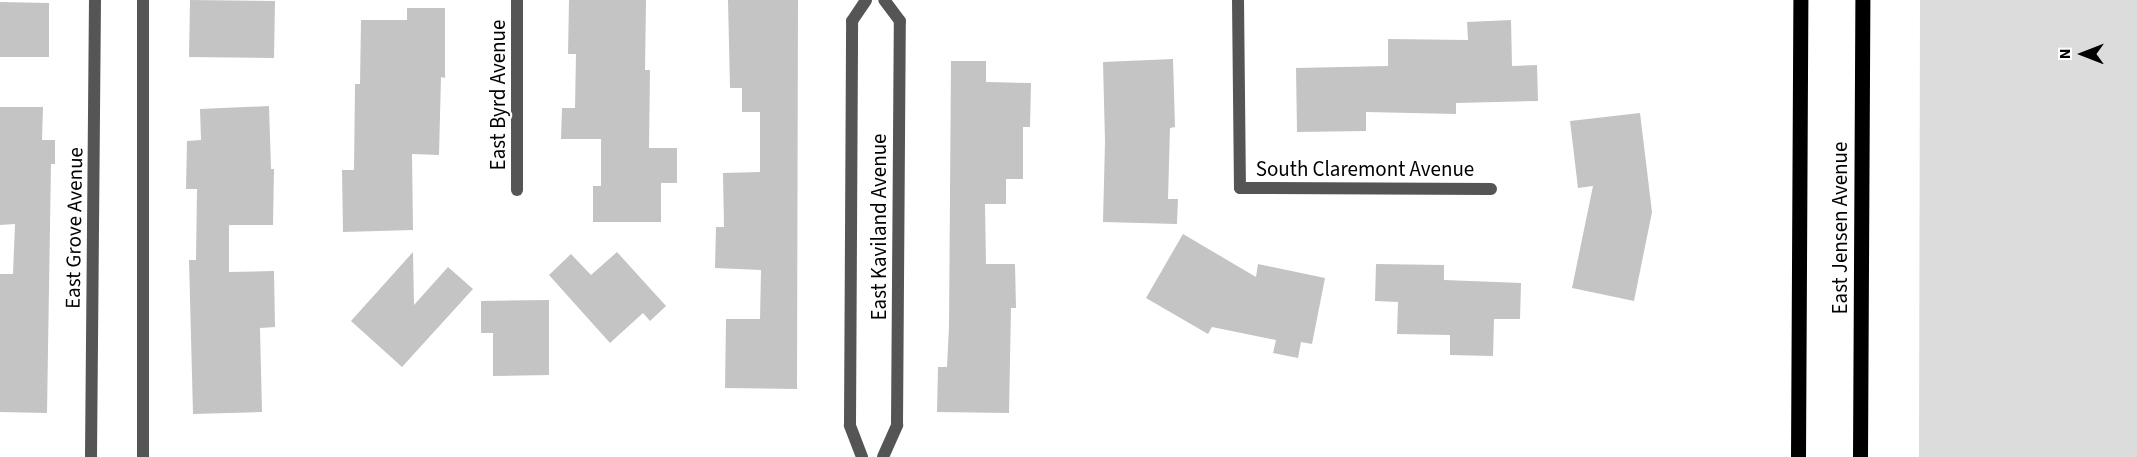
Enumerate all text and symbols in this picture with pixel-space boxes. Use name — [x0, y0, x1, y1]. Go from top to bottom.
street label: East Byrd Avenue — [485, 20, 511, 170]
north arrow — [2053, 24, 2113, 84]
text: N — [2054, 49, 2076, 59]
street label: East Kaviland Avenue — [866, 133, 892, 321]
street label: East Jensen Avenue — [1827, 142, 1853, 314]
street label: East Grove Avenue — [60, 147, 88, 309]
street label: South Claremont Avenue — [1256, 156, 1474, 182]

